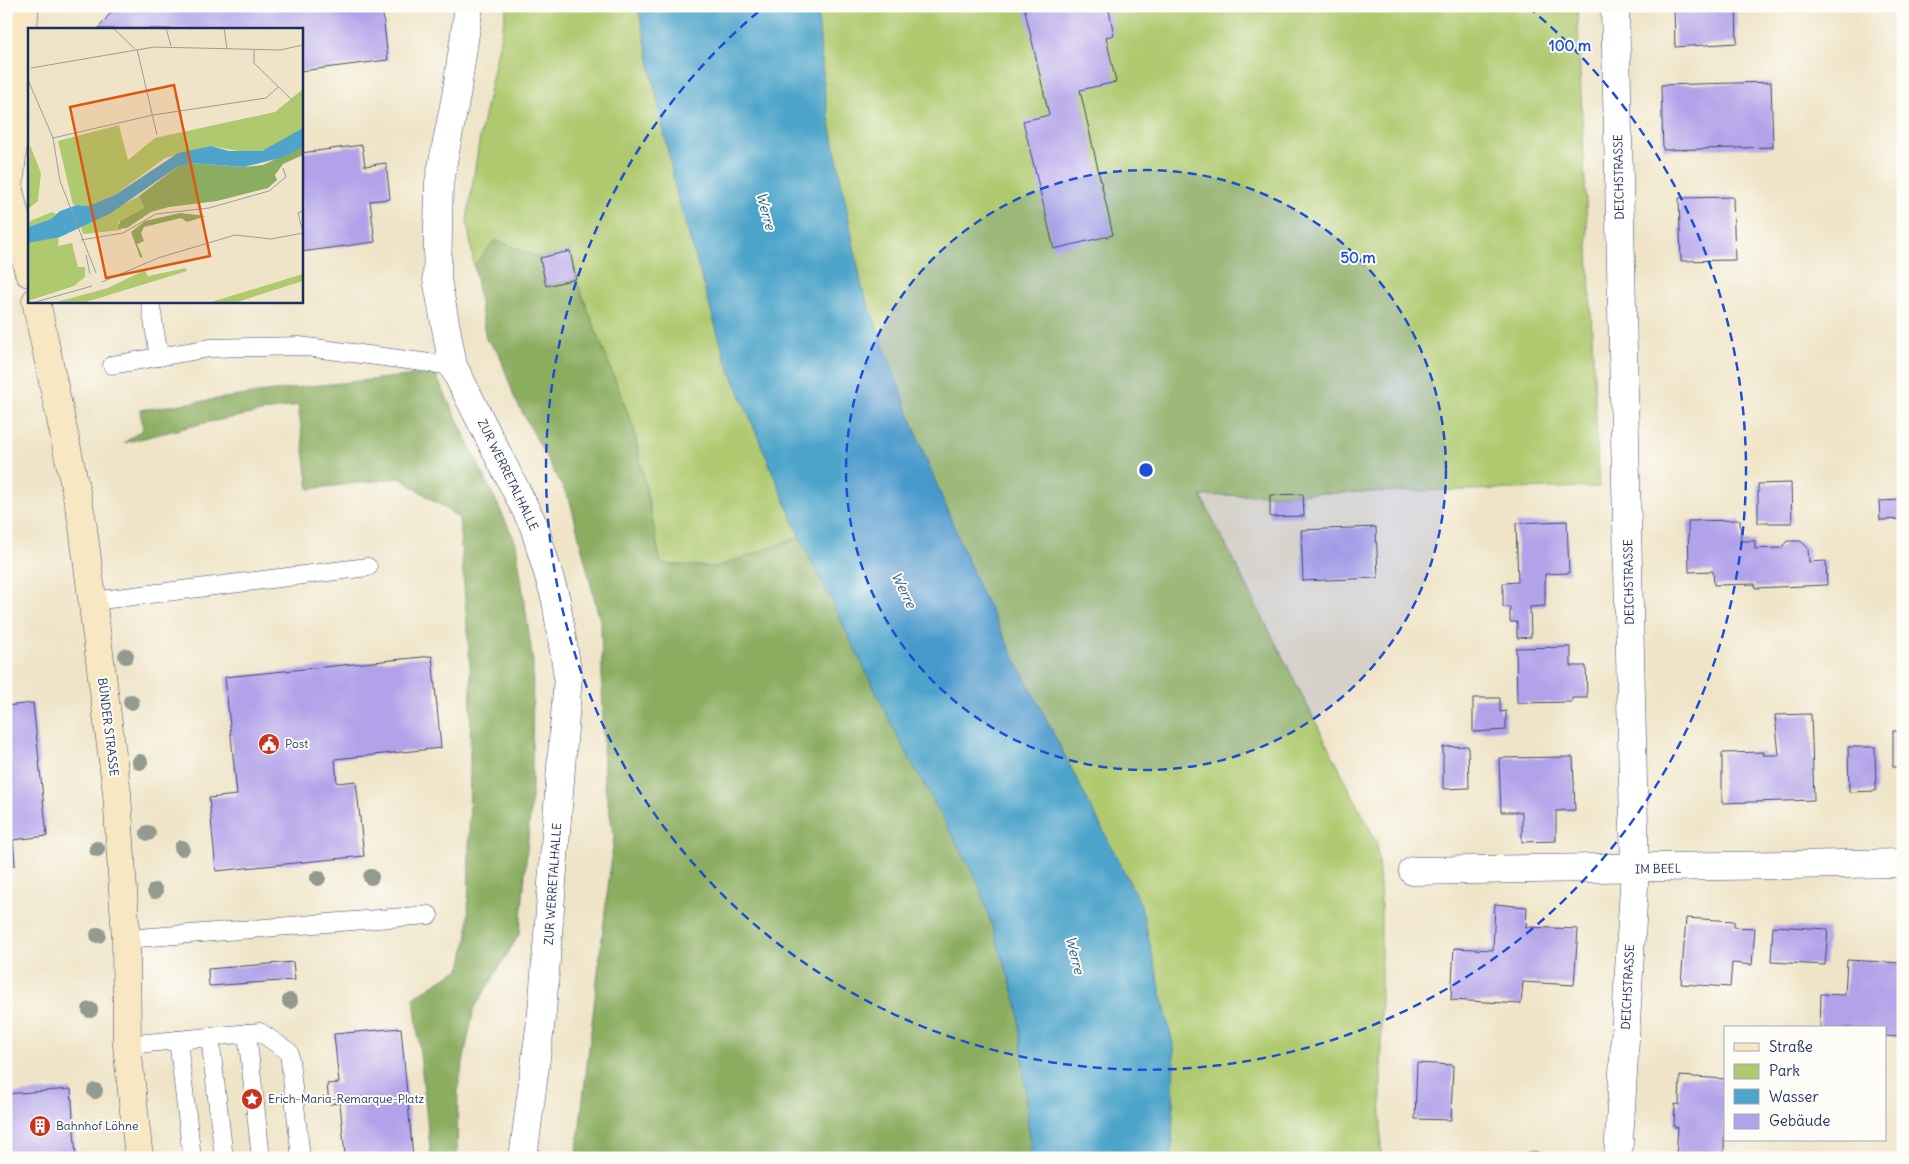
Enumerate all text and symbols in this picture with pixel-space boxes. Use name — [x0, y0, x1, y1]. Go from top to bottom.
inset map — [28, 28, 302, 302]
text: 100 m — [1549, 36, 1591, 55]
street label: DEICHSTRASSE — [1610, 134, 1627, 220]
water label: Werre — [752, 190, 780, 233]
text: 50 m — [1340, 248, 1376, 267]
street label: ZUR WERRETALHALLE — [475, 417, 542, 533]
centre of rings — [1137, 461, 1155, 479]
street label: DEICHSTRASSE — [1620, 539, 1637, 625]
water label: Werre — [888, 569, 921, 612]
street label: BÜNDER STRASSE — [95, 677, 122, 777]
public building icon: Post — [257, 732, 281, 756]
place label: Post — [285, 736, 308, 751]
street label: ZUR WERRETALHALLE — [541, 822, 564, 945]
street label: IM BEEL — [1635, 861, 1682, 876]
water label: Werre — [1062, 934, 1089, 977]
street label: DEICHSTRASSE — [1618, 944, 1637, 1030]
legend — [1724, 1026, 1886, 1142]
text: Straße — [1769, 1037, 1813, 1056]
text: Park — [1769, 1061, 1800, 1080]
place icon: Erich-Maria-Remarque-Platz — [240, 1087, 264, 1111]
text: Wasser — [1769, 1087, 1819, 1106]
place label: Erich-Maria-Remarque-Platz — [268, 1091, 424, 1106]
text: Gebäude — [1769, 1111, 1830, 1130]
building icon: Bahnhof Löhne — [28, 1114, 52, 1138]
place label: Bahnhof Löhne — [56, 1118, 138, 1133]

